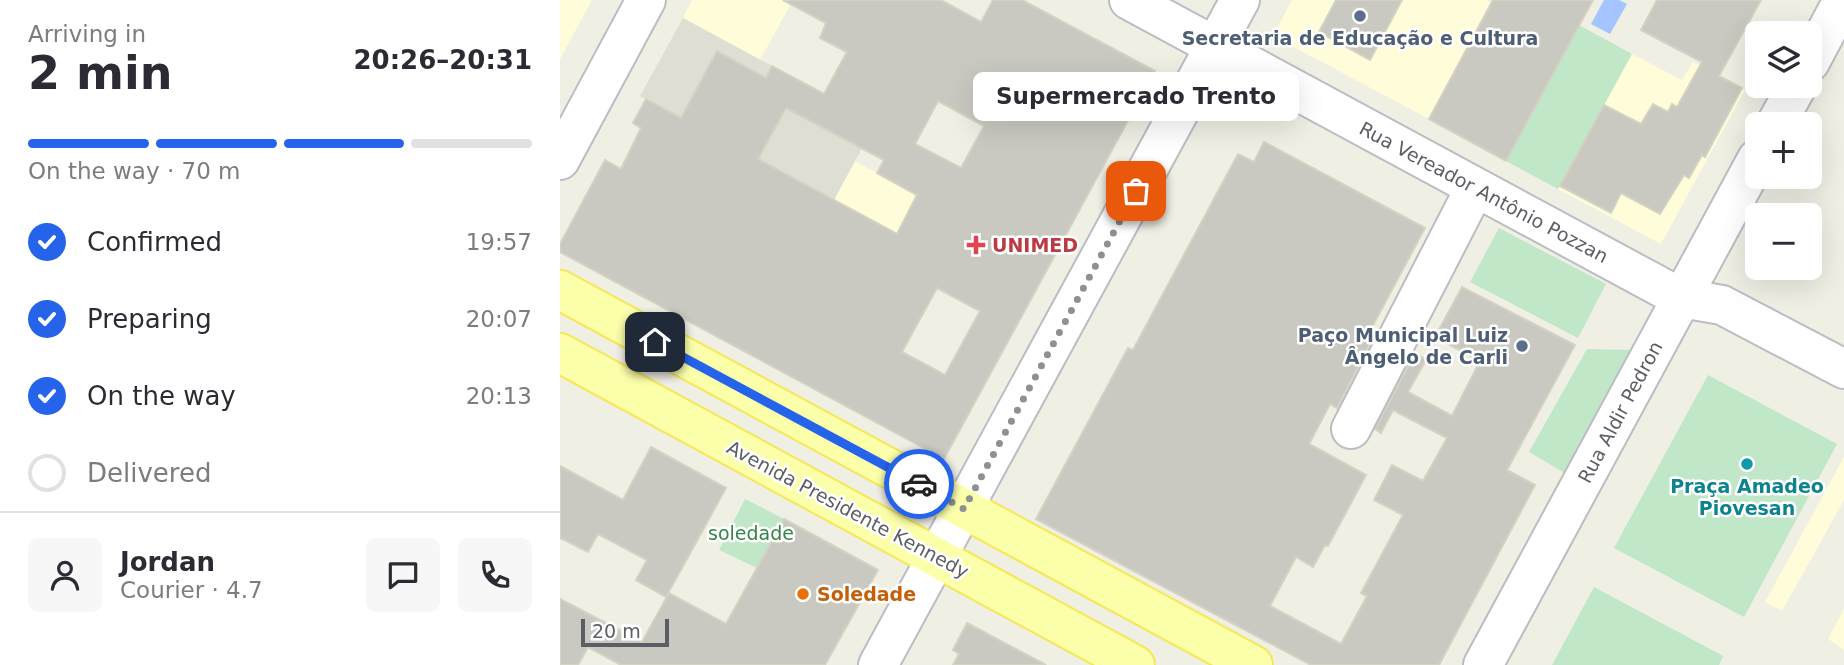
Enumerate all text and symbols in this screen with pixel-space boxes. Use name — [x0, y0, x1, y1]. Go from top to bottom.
marker: Secretaria de Educação e Cultura — [1352, 8, 1368, 24]
text: Arriving in — [28, 21, 146, 47]
map controls — [1745, 21, 1822, 280]
button: layers — [1745, 21, 1822, 98]
place label: Secretaria de Educação e Cultura — [1182, 27, 1538, 49]
text: 20:26–20:31 — [353, 45, 532, 75]
text: 2 min — [28, 46, 172, 100]
callout: Supermercado Trento — [973, 72, 1299, 121]
text: Supermercado Trento — [996, 83, 1276, 109]
button: + — [1745, 112, 1822, 189]
street label: Rua Vereador Antônio Pozzan — [1356, 117, 1612, 267]
text: On the way · 70 m — [28, 158, 240, 184]
pin — [1106, 161, 1166, 221]
icon: bag — [1117, 172, 1155, 210]
button: − — [1745, 203, 1822, 280]
icon: check — [28, 223, 66, 261]
text: Confirmed — [87, 227, 222, 257]
text: 19:57 — [466, 229, 532, 255]
place label: UNIMED — [992, 234, 1078, 256]
marker: UNIMED — [966, 235, 986, 255]
icon: check — [28, 300, 66, 338]
text: Preparing — [87, 304, 212, 334]
text: 20:07 — [466, 306, 532, 332]
pin — [625, 312, 685, 372]
icon: home — [636, 323, 674, 361]
place label: Paço Municipal Luiz Ângelo de Carli — [1298, 324, 1508, 368]
street label: Rua Aldir Pedron — [1573, 337, 1667, 487]
marker: Paço Municipal Luiz Ângelo de Carli — [1514, 338, 1530, 354]
icon: check — [28, 377, 66, 415]
text: On the way — [87, 381, 236, 411]
text: 20:13 — [466, 383, 532, 409]
street label: Avenida Presidente Kennedy — [723, 436, 973, 582]
courier — [884, 449, 954, 519]
marker: Praça Amadeo Piovesan — [1739, 456, 1755, 472]
text: Delivered — [87, 458, 211, 488]
icon: car — [900, 465, 938, 503]
place label: Praça Amadeo Piovesan — [1670, 475, 1824, 519]
park label: soledade — [708, 522, 794, 544]
button: person — [28, 538, 102, 612]
button: chat — [366, 538, 440, 612]
button: phone — [458, 538, 532, 612]
text: Jordan — [120, 547, 215, 577]
text: Courier · 4.7 — [120, 577, 263, 603]
place label: Soledade — [817, 583, 916, 605]
marker: Soledade — [795, 586, 811, 602]
scale bar — [581, 616, 668, 648]
text: 20 m — [592, 620, 641, 642]

